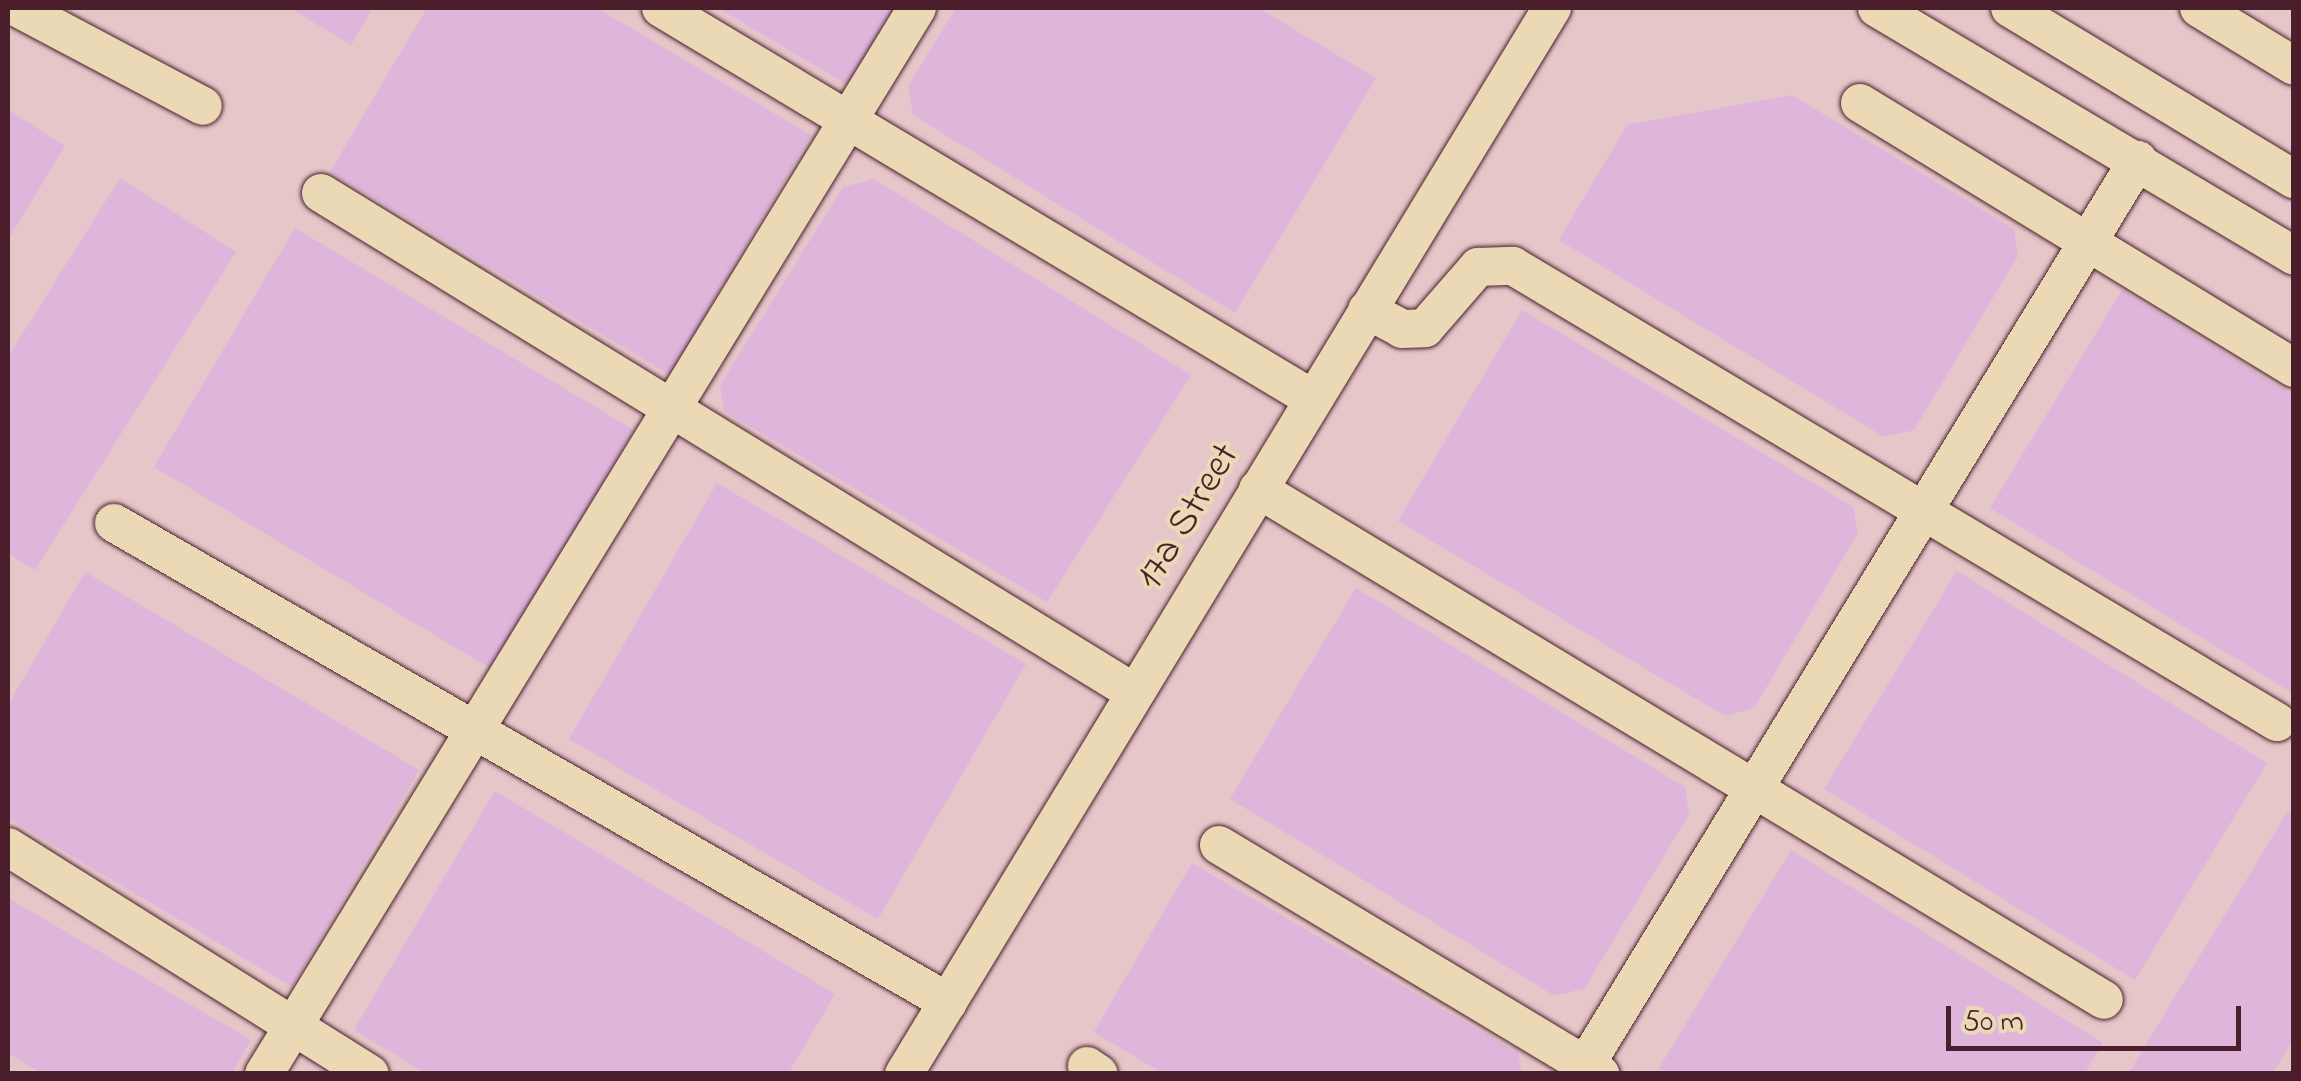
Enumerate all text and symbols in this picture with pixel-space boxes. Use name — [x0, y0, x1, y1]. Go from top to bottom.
street label: 17a Street — [1127, 435, 1251, 599]
scale bar — [1951, 986, 2246, 1048]
text: 50 m — [1963, 1001, 2024, 1045]

